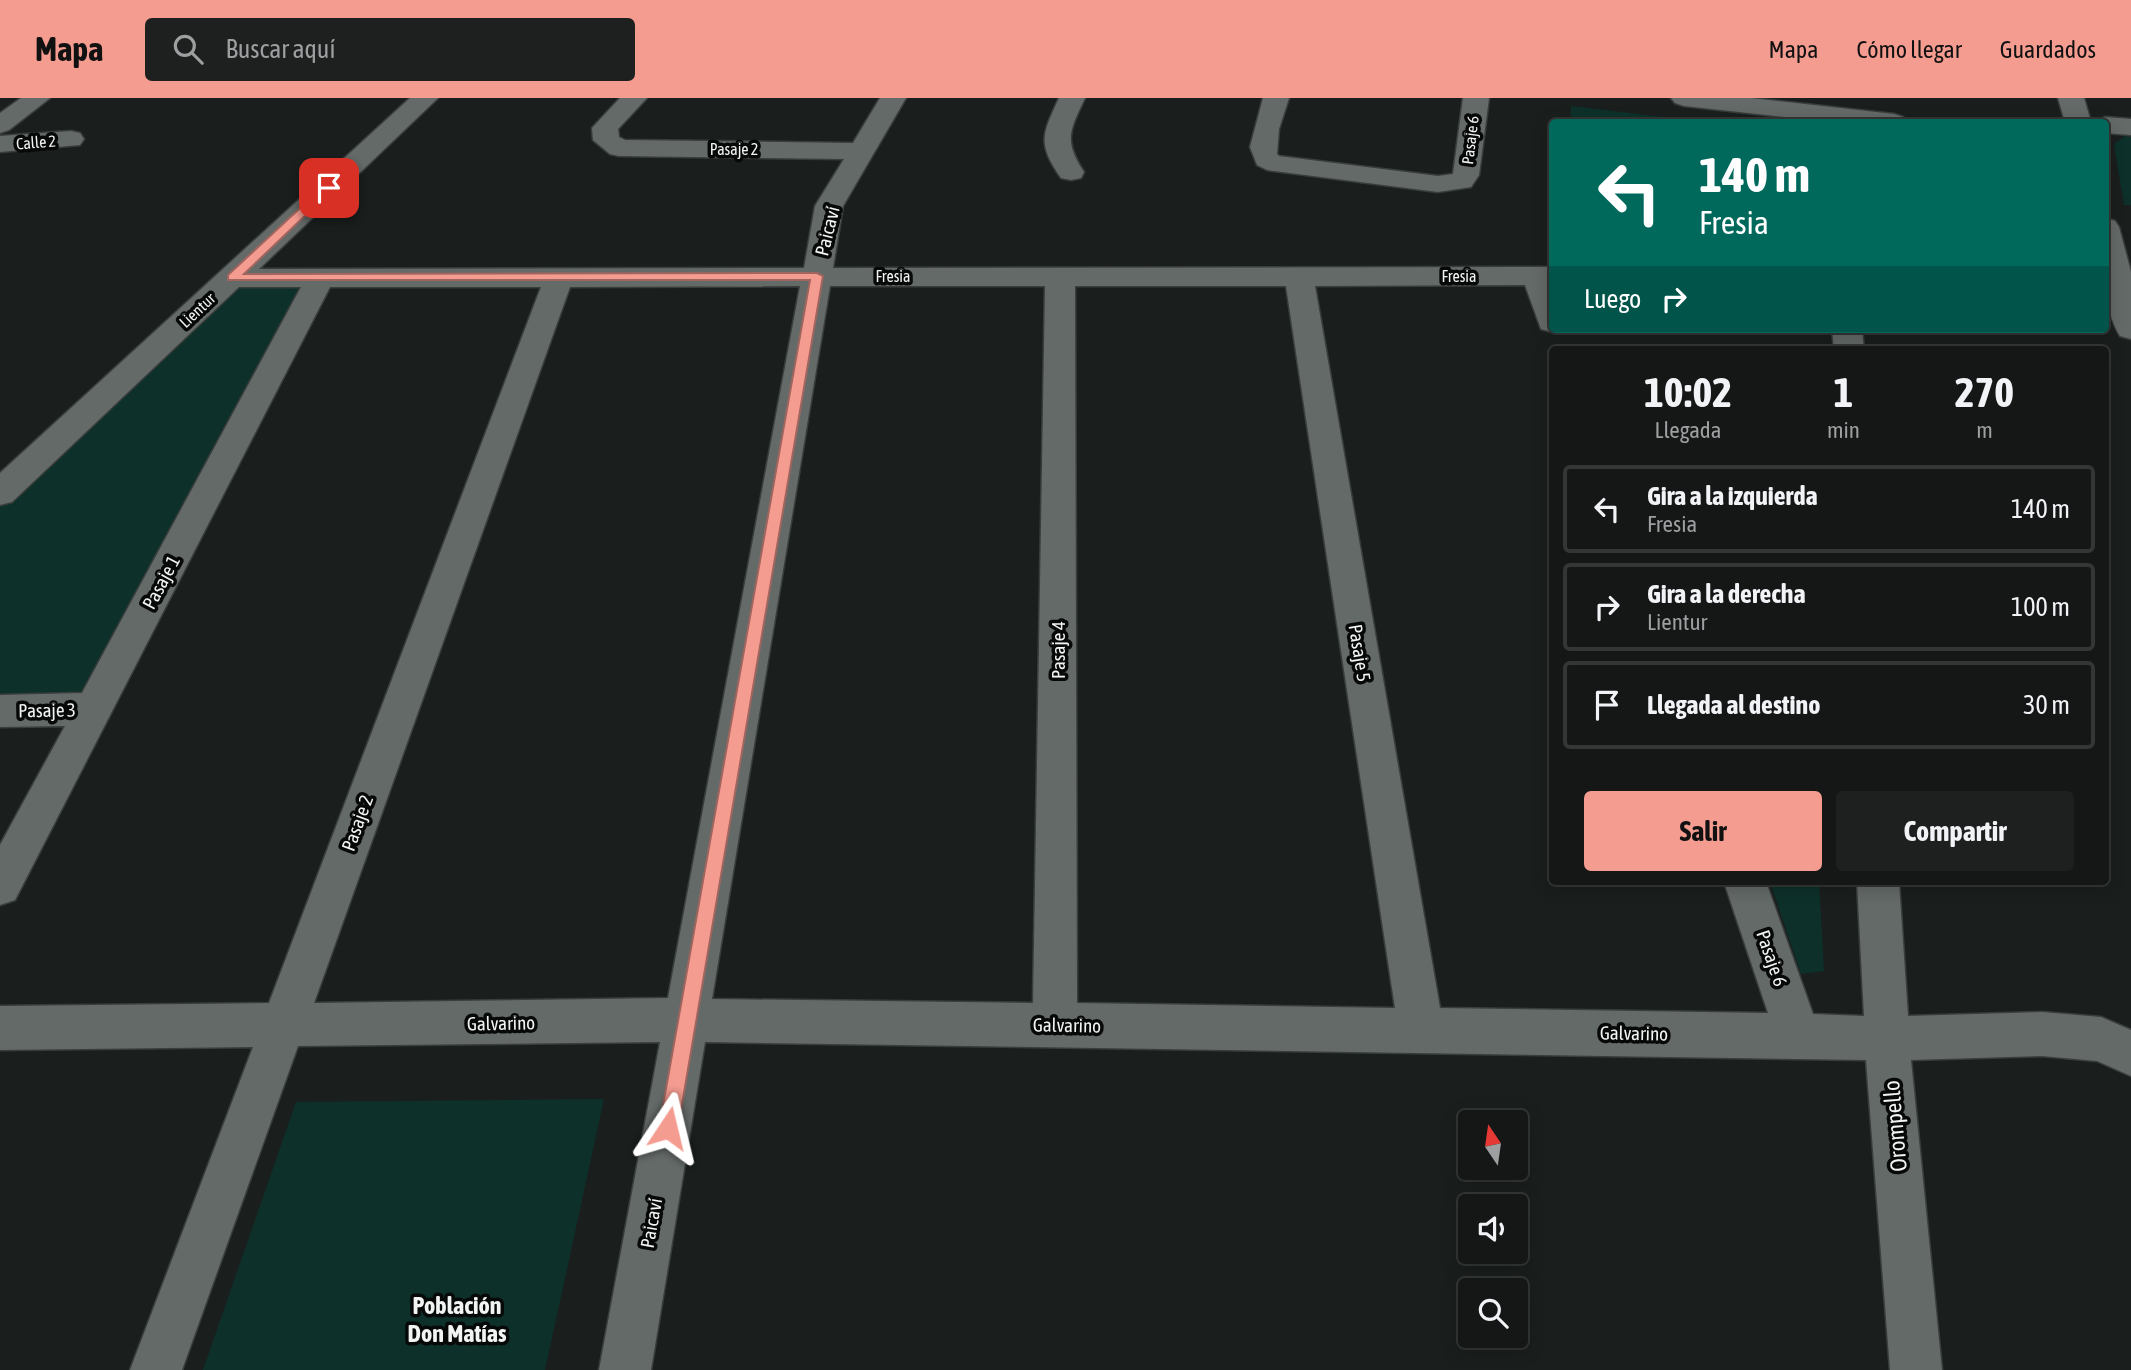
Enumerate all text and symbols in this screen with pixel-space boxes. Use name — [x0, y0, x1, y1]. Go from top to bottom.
search box — [145, 18, 635, 81]
text: Mapa — [35, 30, 103, 68]
icon: search — [169, 30, 207, 68]
text: Buscar aquí — [225, 34, 335, 64]
text: Mapa — [1769, 36, 1818, 63]
text: Cómo llegar — [1856, 36, 1962, 63]
text: Guardados — [2000, 36, 2096, 63]
street label: Pasaje 6 — [1458, 115, 1483, 165]
street label: Calle 2 — [15, 132, 57, 152]
street label: Pasaje 2 — [710, 140, 758, 159]
text: 140 m — [1699, 146, 1810, 202]
icon: left — [1584, 147, 1675, 238]
pin — [299, 158, 359, 218]
icon: arrive — [310, 169, 348, 207]
street label: Paicaví — [810, 204, 844, 258]
text: Fresia — [1699, 204, 1769, 241]
street label: Fresia — [876, 267, 910, 285]
street label: Fresia — [1442, 267, 1476, 285]
icon: right — [1655, 280, 1693, 318]
text: Luego — [1584, 284, 1641, 314]
street label: Lientur — [176, 289, 219, 331]
text: 10:02 — [1644, 368, 1732, 416]
text: 1 — [1834, 368, 1853, 416]
text: 270 — [1955, 368, 2014, 416]
text: Llegada — [1655, 417, 1721, 443]
text: min — [1827, 417, 1860, 443]
text: m — [1976, 417, 1993, 443]
text: Gira a la izquierda — [1647, 481, 1818, 511]
icon: left — [1588, 490, 1626, 528]
text: 140 m — [2011, 494, 2070, 524]
text: Fresia — [1647, 511, 1697, 537]
street label: Pasaje 1 — [138, 551, 184, 613]
text: Gira a la derecha — [1647, 579, 1806, 609]
icon: right — [1588, 588, 1626, 626]
text: 100 m — [2011, 592, 2070, 622]
text: Lientur — [1647, 609, 1707, 635]
street label: Pasaje 4 — [1047, 621, 1069, 679]
street label: Pasaje 5 — [1345, 623, 1375, 683]
icon: arrive — [1588, 686, 1626, 724]
text: Llegada al destino — [1647, 690, 1820, 720]
text: 30 m — [2023, 690, 2070, 720]
street label: Pasaje 3 — [18, 698, 76, 722]
button: Salir — [1584, 791, 1822, 871]
button: Compartir — [1836, 791, 2074, 871]
street label: Pasaje 2 — [337, 792, 377, 854]
street label: Pasaje 6 — [1752, 927, 1792, 989]
street label: Galvarino — [467, 1011, 535, 1035]
street label: Galvarino — [1033, 1013, 1101, 1037]
street label: Galvarino — [1600, 1021, 1668, 1045]
street label: Orompello — [1878, 1079, 1912, 1173]
position arrow — [631, 1091, 705, 1165]
north arrow — [1458, 1110, 1528, 1180]
map controls — [1458, 1110, 1528, 1348]
button: sound — [1458, 1194, 1528, 1264]
street label: Paicaví — [636, 1196, 666, 1250]
button: search — [1458, 1278, 1528, 1348]
district label: Población Don Matías — [408, 1292, 507, 1347]

